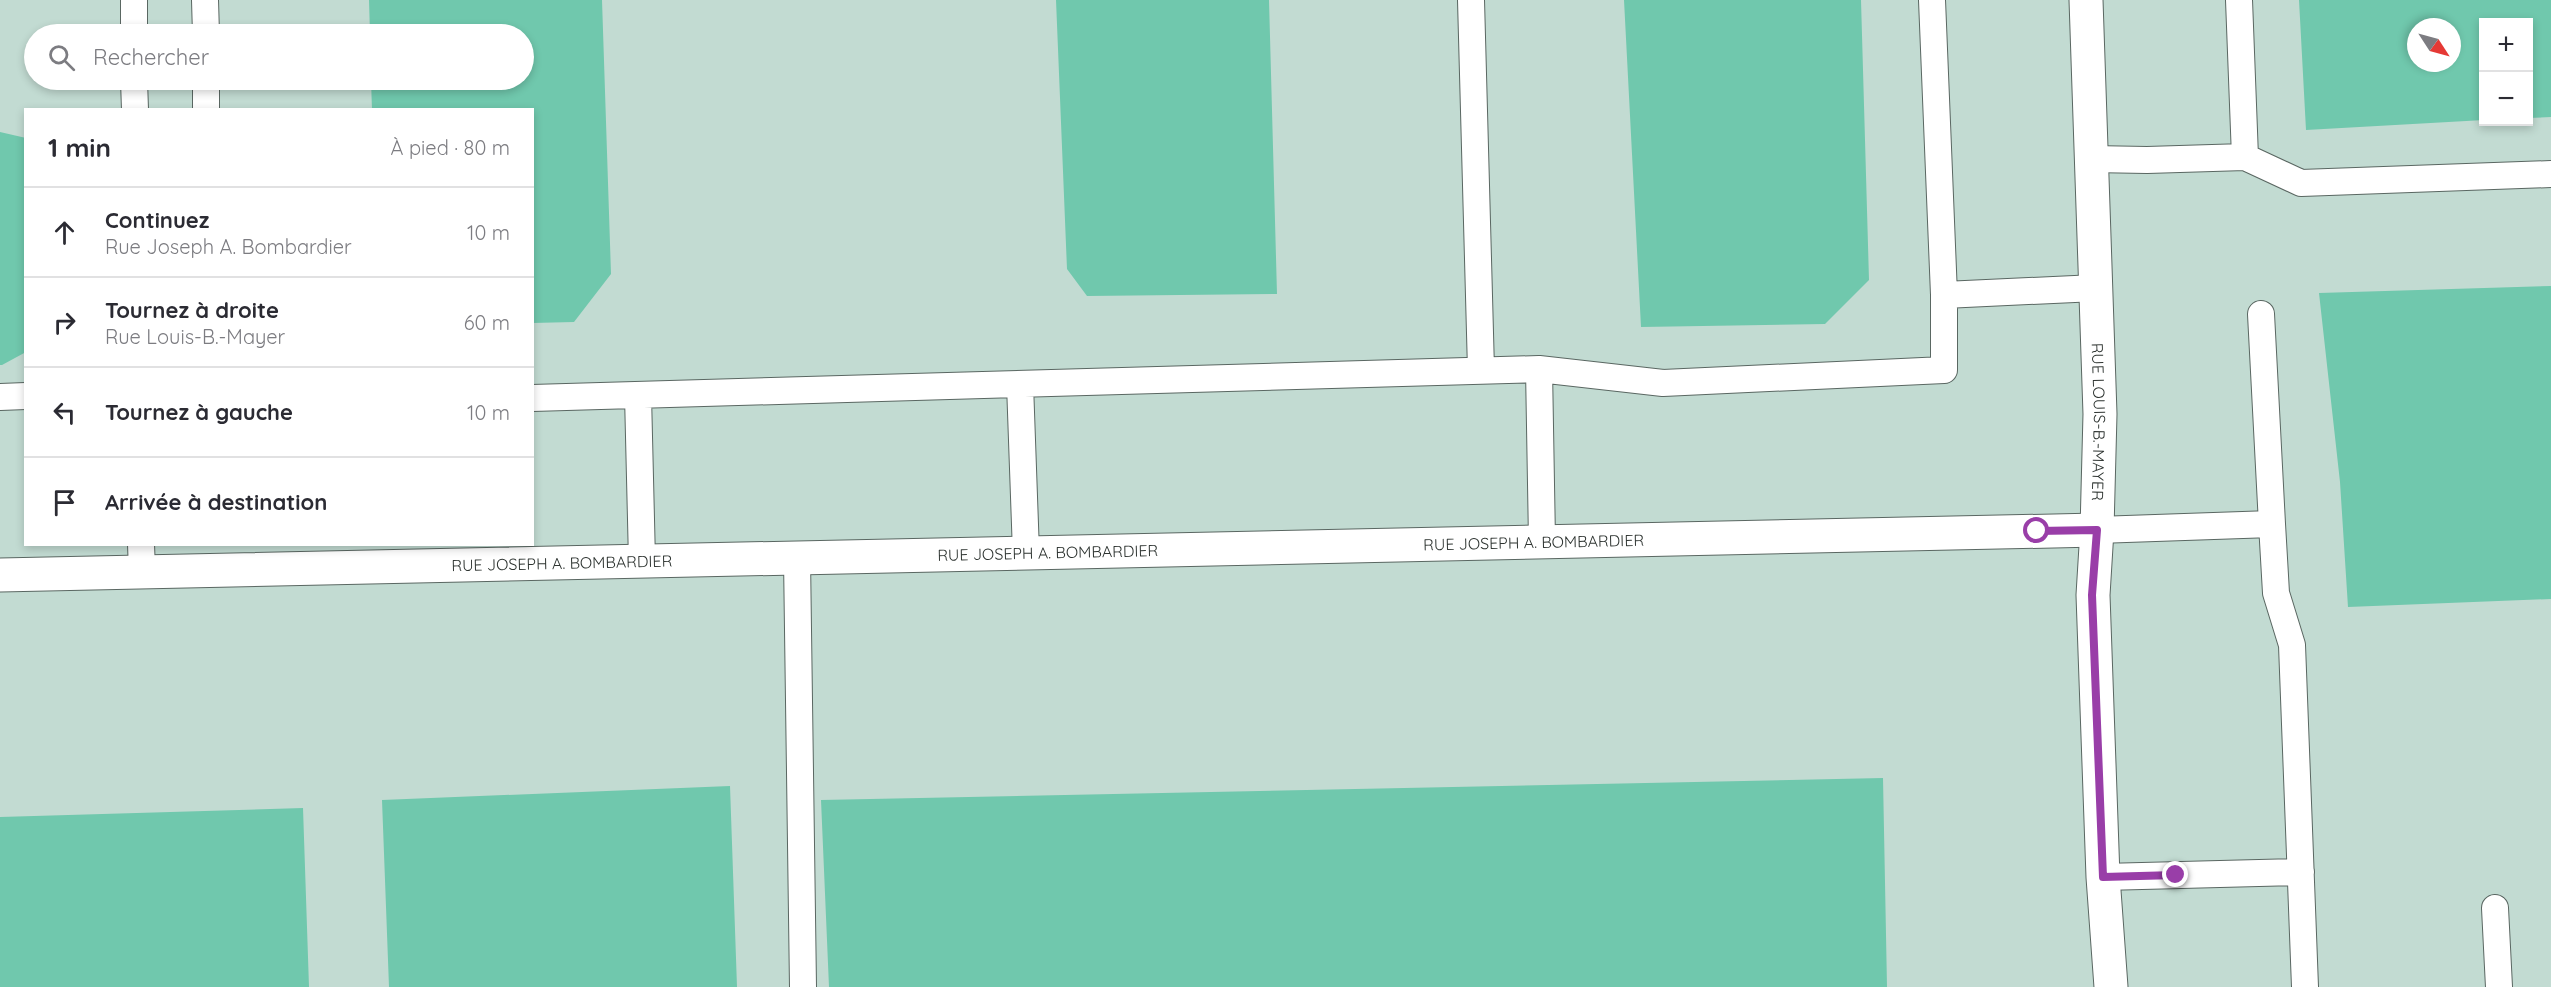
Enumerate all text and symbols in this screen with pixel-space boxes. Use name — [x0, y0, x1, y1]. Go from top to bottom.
north arrow — [2407, 18, 2461, 72]
map controls — [2479, 18, 2533, 126]
button: + — [2479, 18, 2533, 72]
search box — [24, 24, 534, 90]
icon: search — [45, 41, 78, 74]
text: Rechercher — [93, 43, 209, 71]
button: − — [2479, 72, 2533, 126]
text: 1 min — [48, 131, 111, 164]
text: À pied · 80 m — [391, 135, 510, 160]
text: Continuez — [105, 206, 209, 234]
icon: ahead — [48, 216, 81, 249]
text: 10 m — [467, 220, 510, 245]
text: Rue Joseph A. Bombardier — [105, 234, 352, 259]
text: Tournez à droite — [105, 296, 279, 324]
icon: right — [48, 306, 81, 339]
text: 60 m — [464, 310, 510, 335]
text: Rue Louis-B.-Mayer — [105, 324, 285, 349]
street label: RUE LOUIS-B.-MAYER — [2088, 342, 2110, 501]
icon: left — [48, 396, 81, 429]
text: Tournez à gauche — [105, 398, 293, 426]
text: 10 m — [467, 400, 510, 425]
icon: arrive — [48, 486, 81, 519]
text: Arrivée à destination — [105, 488, 327, 516]
route start — [2023, 517, 2049, 543]
street label: RUE JOSEPH A. BOMBARDIER — [1423, 530, 1644, 554]
street label: RUE JOSEPH A. BOMBARDIER — [937, 540, 1158, 565]
street label: RUE JOSEPH A. BOMBARDIER — [451, 551, 673, 575]
route end — [2162, 861, 2188, 887]

